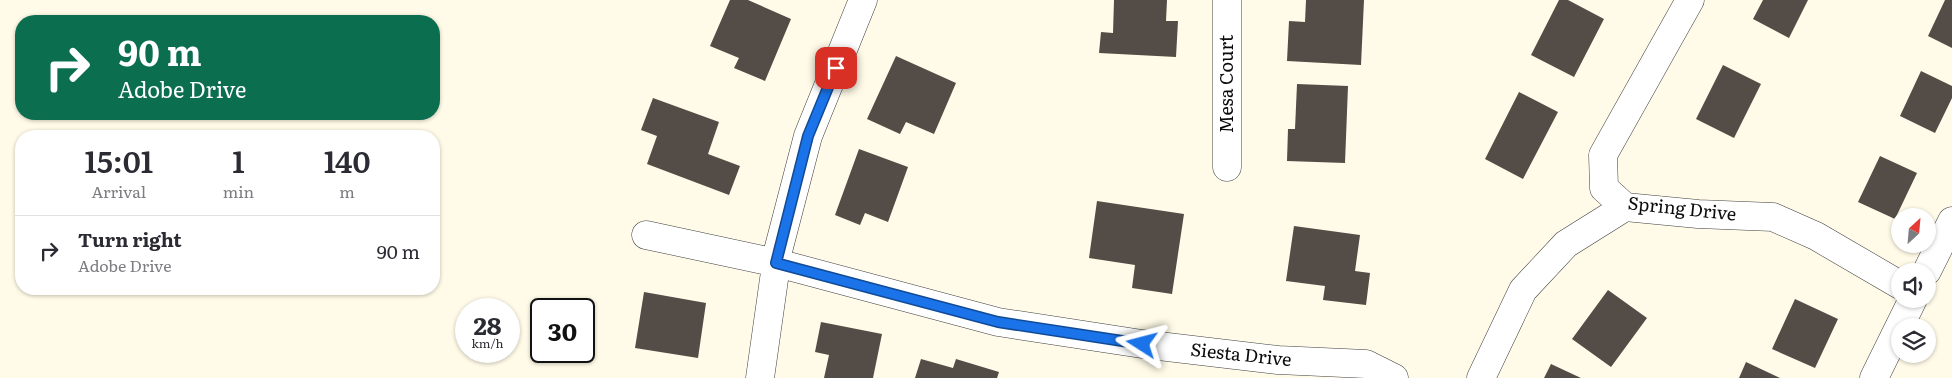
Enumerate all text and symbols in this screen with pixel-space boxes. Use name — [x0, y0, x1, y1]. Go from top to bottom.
text: 90 m — [118, 25, 202, 77]
street label: Mesa Court — [1212, 34, 1239, 133]
icon: right — [35, 35, 100, 100]
pin — [815, 47, 857, 89]
icon: arrive — [822, 54, 850, 82]
text: Adobe Drive — [118, 72, 247, 105]
text: 15:01 — [85, 138, 153, 182]
text: 1 — [232, 138, 245, 182]
text: 140 — [324, 138, 370, 182]
text: Arrival — [92, 179, 146, 203]
text: min — [223, 179, 254, 203]
text: m — [339, 179, 355, 203]
street label: Spring Drive — [1627, 188, 1738, 227]
north arrow — [1891, 208, 1936, 252]
map controls — [1891, 208, 1936, 363]
text: Turn right — [78, 225, 182, 253]
icon: right — [35, 237, 63, 265]
text: 90 m — [377, 237, 420, 265]
text: Adobe Drive — [78, 253, 171, 277]
button: sound — [1891, 263, 1936, 308]
speed limit sign: 30 — [530, 298, 595, 363]
text: 28 — [473, 306, 502, 343]
position arrow — [1115, 317, 1167, 369]
button: layers — [1891, 318, 1936, 363]
text: km/h — [472, 334, 503, 352]
street label: Siesta Drive — [1189, 335, 1293, 372]

